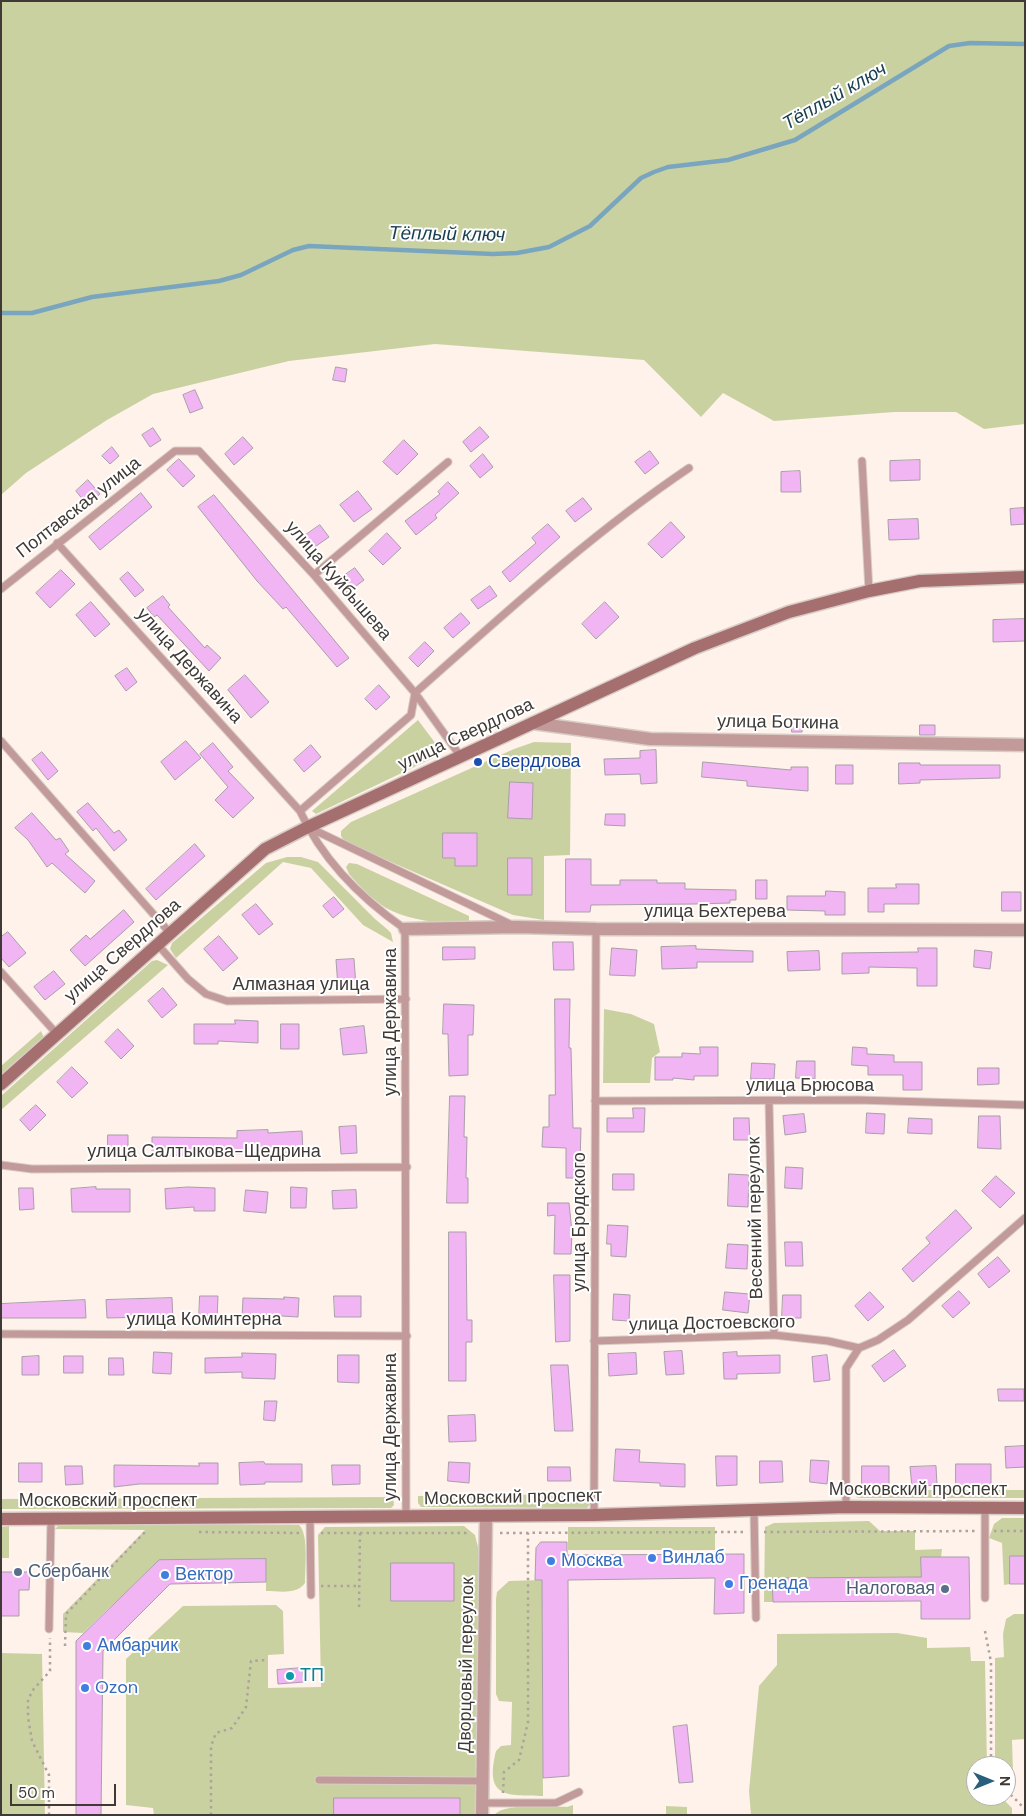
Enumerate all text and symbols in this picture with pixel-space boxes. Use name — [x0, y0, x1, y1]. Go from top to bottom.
water label: Тёплый ключ — [779, 58, 891, 136]
water label: Тёплый ключ — [389, 223, 505, 247]
street label: Полтавская улица — [13, 453, 145, 563]
street label: улица Куйбышева — [280, 517, 396, 645]
street label: улица Державина — [131, 604, 247, 728]
street label: улица Свердлова — [395, 694, 537, 776]
street label: улица Боткина — [717, 711, 839, 735]
place label: Свердлова — [488, 751, 581, 773]
marker: Свердлова — [472, 756, 484, 768]
street label: улица Свердлова — [61, 895, 185, 1007]
street label: улица Бехтерева — [644, 901, 786, 923]
street label: улица Державина — [380, 948, 402, 1096]
street label: Алмазная улица — [233, 974, 369, 996]
street label: улица Брюсова — [746, 1075, 874, 1097]
street label: Весенний переулок — [744, 1137, 768, 1299]
street label: улица Салтыкова-Щедрина — [87, 1141, 321, 1163]
street label: улица Бродского — [569, 1152, 591, 1292]
street label: улица Коминтерна — [126, 1309, 282, 1331]
street label: улица Достоевского — [629, 1312, 795, 1336]
street label: улица Державина — [380, 1353, 402, 1501]
street label: Московский проспект — [829, 1479, 1007, 1501]
street label: Московский проспект — [424, 1486, 602, 1510]
street label: Московский проспект — [19, 1490, 197, 1512]
place label: Винлаб — [662, 1547, 725, 1569]
place label: Москва — [561, 1550, 622, 1572]
marker: Винлаб — [646, 1552, 658, 1564]
marker: Москва — [545, 1555, 557, 1567]
place label: Сбербанк — [28, 1561, 109, 1583]
place label: Вектор — [175, 1564, 233, 1586]
marker: Сбербанк — [12, 1566, 24, 1578]
marker: Вектор — [159, 1569, 171, 1581]
place label: Гренада — [739, 1573, 808, 1595]
street label: Дворцовый переулок — [455, 1577, 479, 1753]
marker: Гренада — [723, 1578, 735, 1590]
place label: Налоговая — [846, 1578, 935, 1600]
marker: Налоговая — [939, 1583, 951, 1595]
place label: Амбарчик — [97, 1635, 178, 1657]
marker: Амбарчик — [81, 1640, 93, 1652]
place label: ТП — [300, 1665, 324, 1687]
marker: ТП — [284, 1670, 296, 1682]
place label: Ozon — [95, 1677, 138, 1699]
marker: Ozon — [79, 1682, 91, 1694]
north arrow — [966, 1756, 1016, 1806]
scale bar — [12, 1774, 119, 1806]
text: N — [996, 1776, 1014, 1786]
text: 50 m — [18, 1783, 55, 1803]

